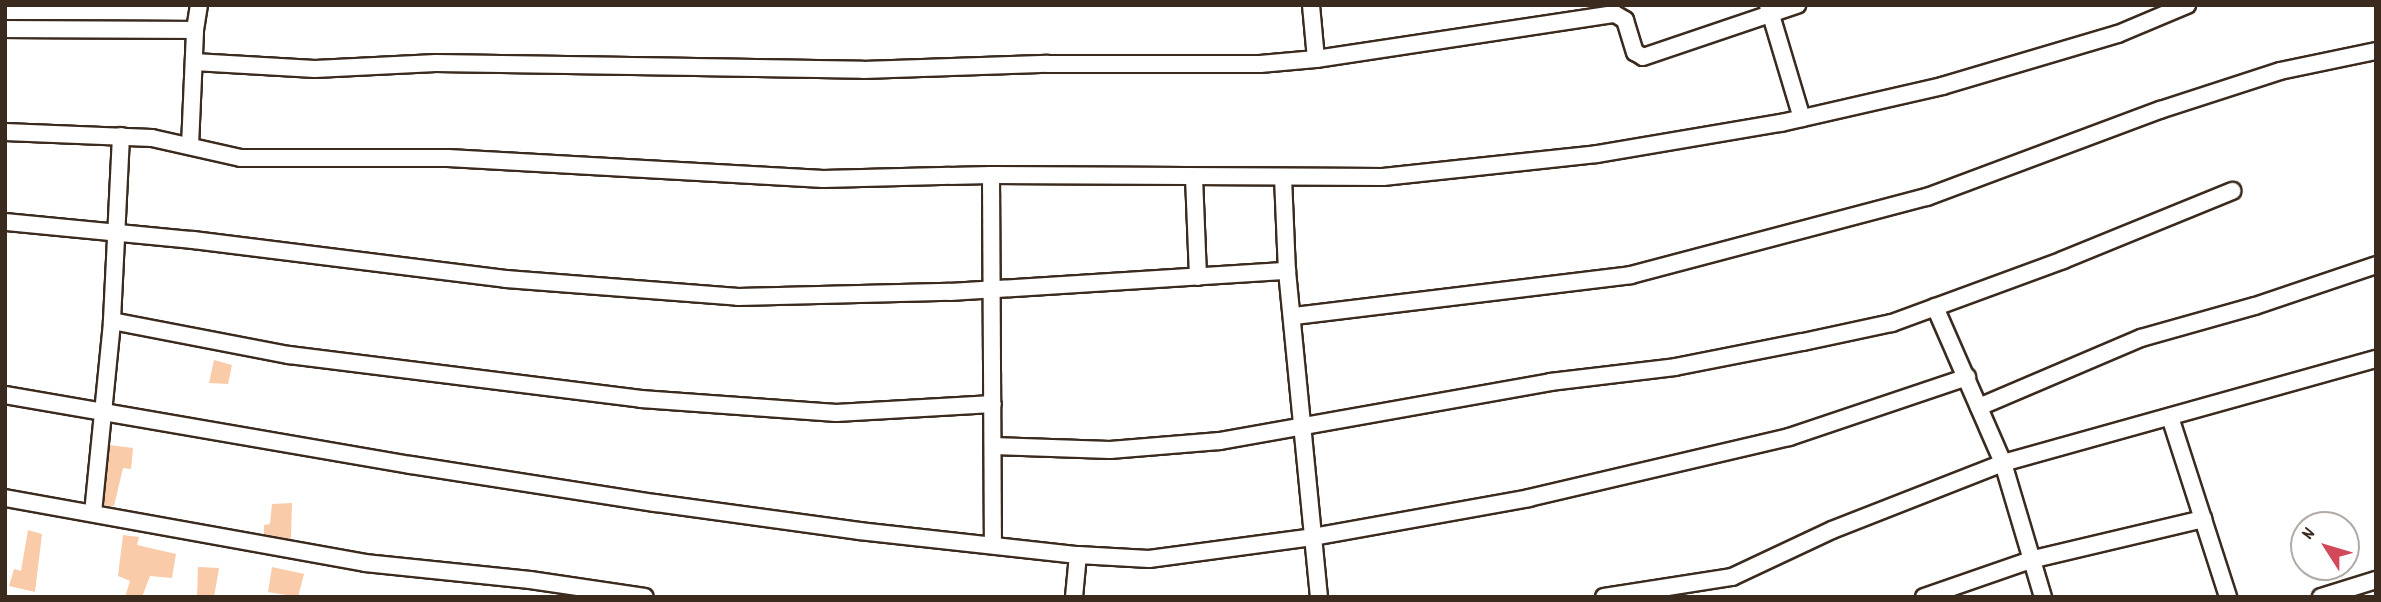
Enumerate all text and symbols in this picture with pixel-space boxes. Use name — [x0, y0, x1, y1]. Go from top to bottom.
north arrow — [2290, 511, 2360, 581]
text: N — [2296, 522, 2323, 546]

